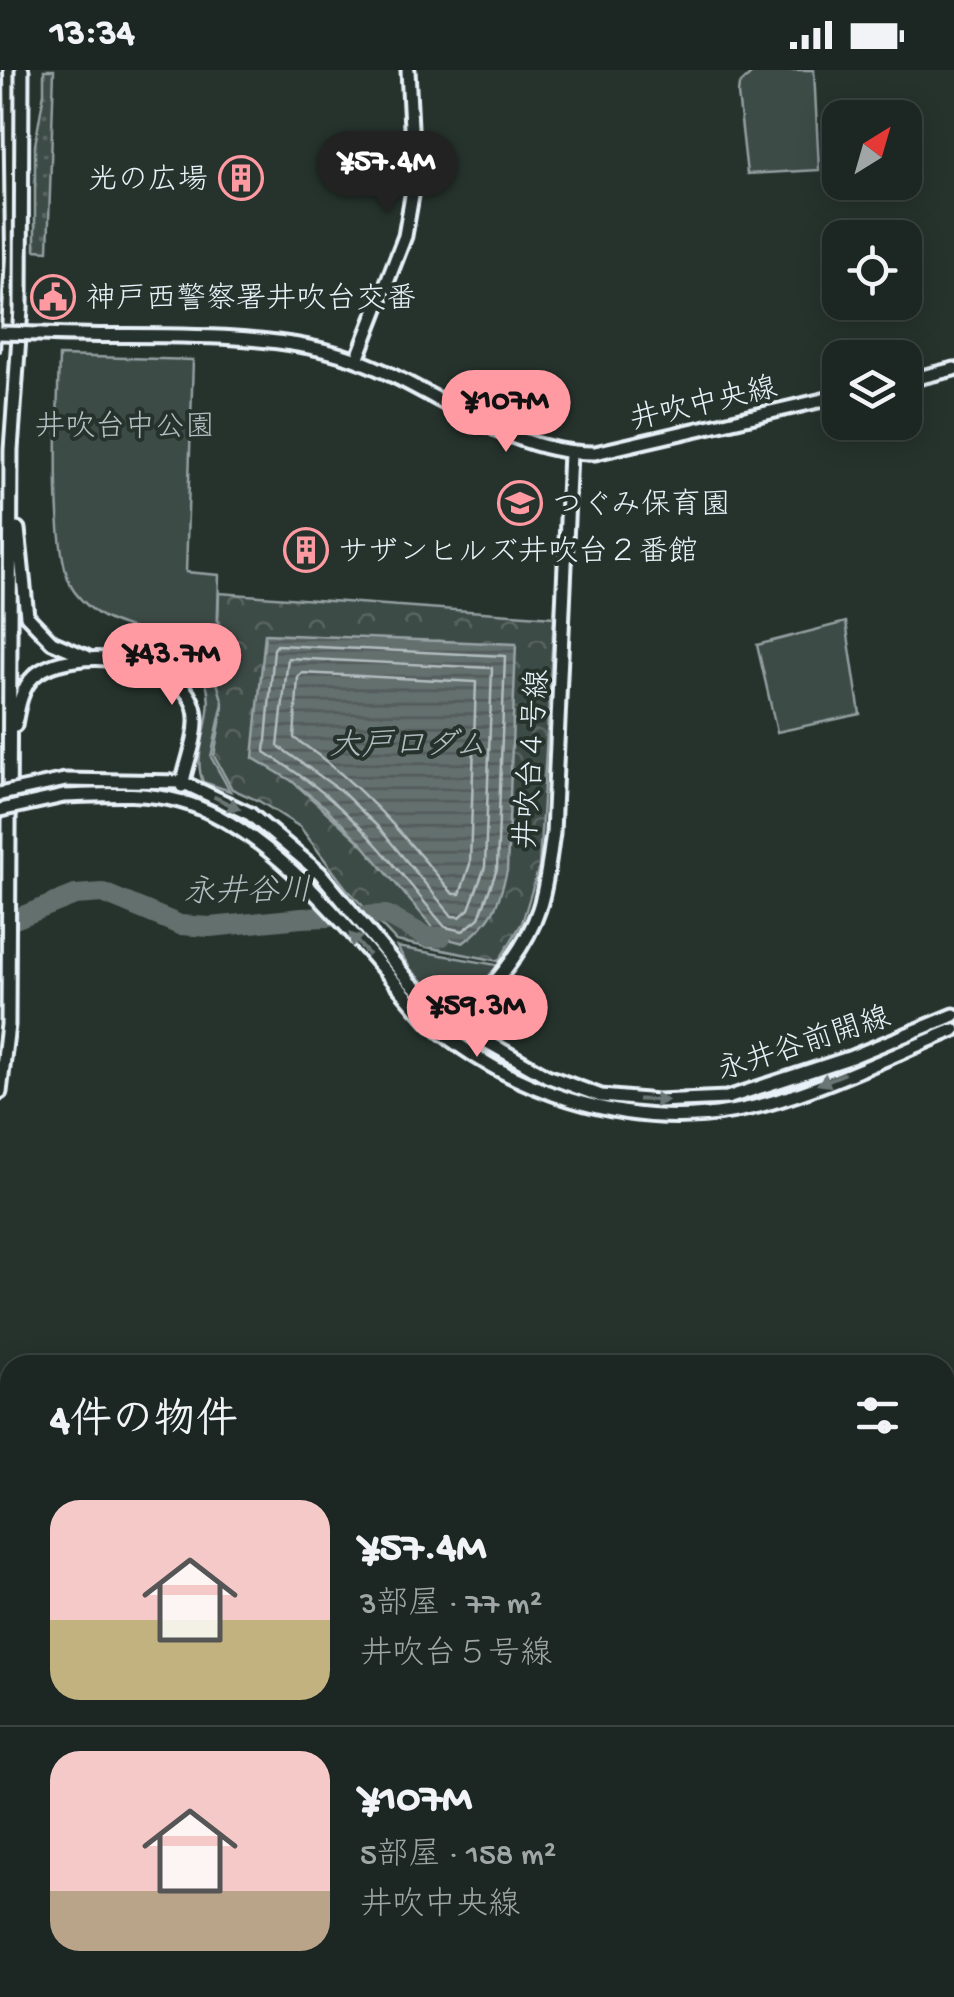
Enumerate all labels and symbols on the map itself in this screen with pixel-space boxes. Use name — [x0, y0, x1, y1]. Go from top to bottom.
north arrow — [822, 100, 922, 200]
pin: ¥57.4M — [306, 131, 468, 216]
building icon: 光の広場 — [218, 155, 264, 201]
place label: 光の広場 — [88, 164, 208, 200]
public building icon: 神戸西警察署井吹台交番 — [30, 274, 76, 320]
place label: 神戸西警察署井吹台交番 — [86, 282, 416, 319]
pin: ¥107M — [436, 370, 576, 455]
street label: 井吹中央線 — [627, 371, 781, 440]
park label: 井吹台中公園 — [35, 410, 215, 447]
school or university icon: つぐみ保育園 — [497, 480, 543, 526]
place label: つぐみ保育園 — [552, 488, 731, 525]
building icon: サザンヒルズ井吹台２番館 — [283, 527, 329, 573]
place label: サザンヒルズ井吹台２番館 — [338, 535, 698, 572]
pin: ¥43.7M — [91, 623, 253, 708]
street label: 井吹台４号線 — [509, 668, 558, 850]
water label: 大戸口ダム — [329, 728, 487, 767]
one-way arrow — [213, 795, 242, 812]
water label: 永井谷川 — [183, 873, 311, 914]
one-way arrow — [348, 932, 371, 956]
pin: ¥59.3M — [396, 975, 558, 1060]
street label: 永井谷前開線 — [713, 1000, 895, 1091]
one-way arrow — [816, 1072, 846, 1088]
one-way arrow — [638, 1092, 670, 1108]

